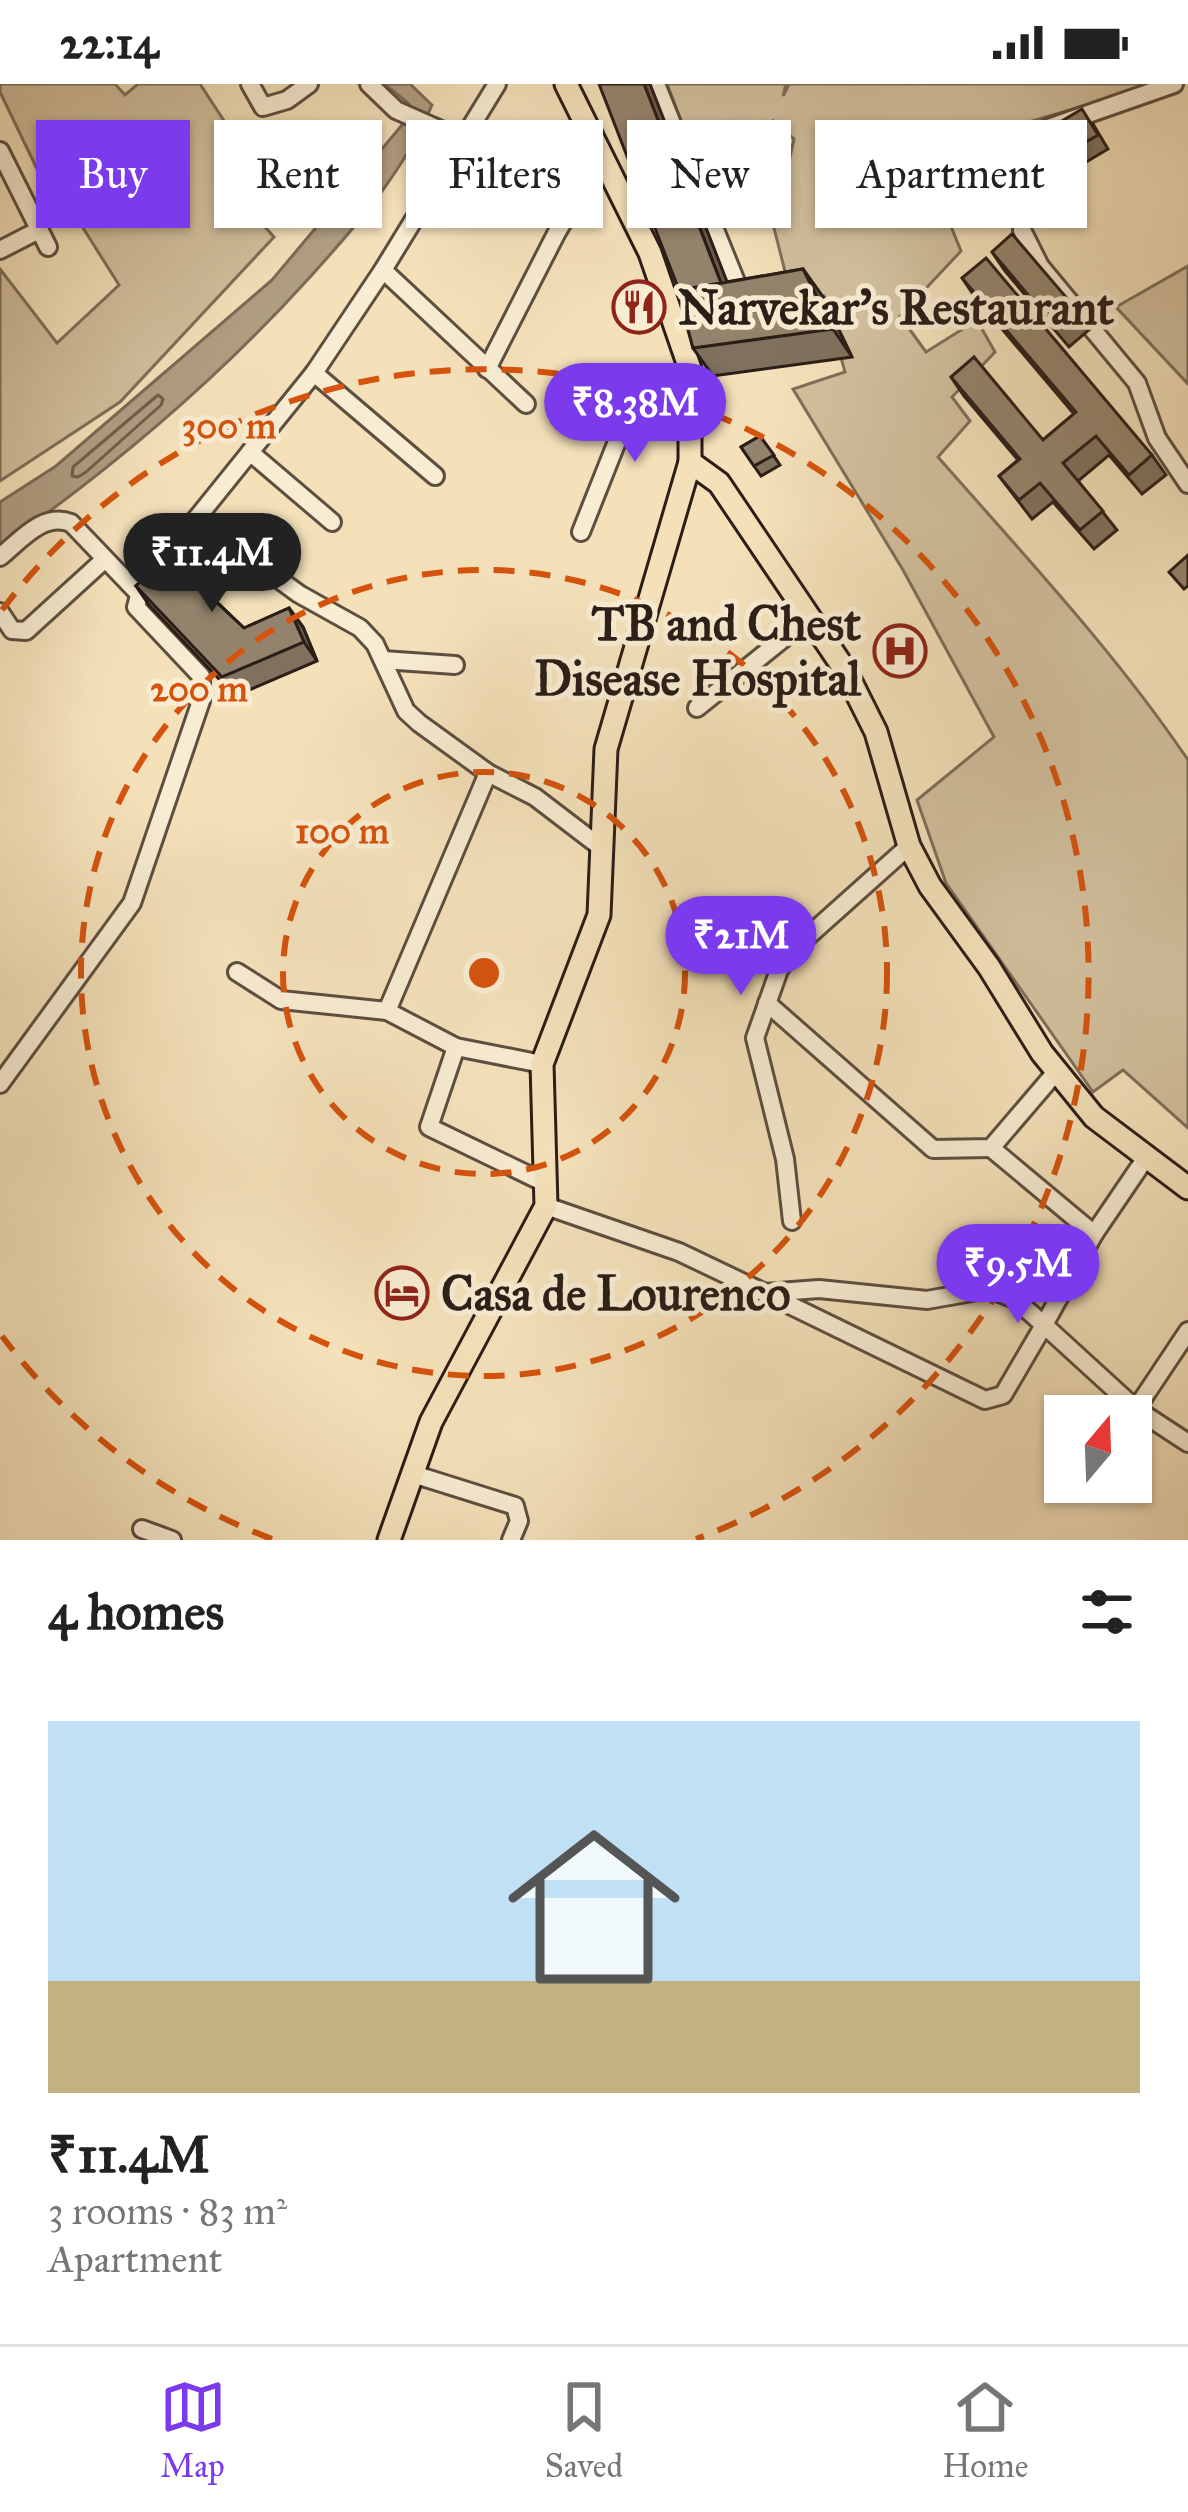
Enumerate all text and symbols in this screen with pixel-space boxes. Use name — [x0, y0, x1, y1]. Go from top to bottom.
text: 22:14 — [60, 15, 158, 70]
chip: Buy — [36, 120, 190, 228]
chip: Rent — [214, 120, 382, 228]
chip: Filters — [406, 120, 603, 228]
chip: New — [627, 120, 791, 228]
chip: Apartment — [815, 120, 1087, 228]
place label: Narvekar's Restaurant — [678, 278, 1114, 337]
restaurant icon: Narvekar's Restaurant — [611, 279, 667, 335]
pin: ₹8.38M — [537, 363, 733, 465]
text: ₹8.38M — [571, 378, 699, 426]
text: 300 m — [182, 404, 277, 448]
pin: ₹11.4M — [114, 513, 310, 615]
text: ₹11.4M — [150, 528, 274, 576]
place label: TB and Chest Disease Hospital — [534, 594, 862, 708]
hospital icon: TB and Chest Disease Hospital — [872, 623, 928, 679]
text: 200 m — [150, 667, 249, 711]
text: 100 m — [295, 809, 390, 853]
pin: ₹21M — [670, 896, 812, 998]
text: ₹21M — [692, 911, 790, 959]
centre of rings — [463, 952, 505, 994]
pin: ₹9.5M — [934, 1224, 1102, 1326]
text: ₹9.5M — [963, 1239, 1073, 1287]
place label: Casa de Lourenco — [441, 1264, 791, 1323]
hotel icon: Casa de Lourenco — [374, 1265, 430, 1321]
north arrow — [1044, 1395, 1152, 1503]
map controls — [1044, 1395, 1152, 1503]
icon: filters — [1074, 1579, 1140, 1645]
text: 4 homes — [48, 1581, 224, 1643]
icon: home — [486, 1799, 702, 2015]
text: ₹11.4M — [48, 2124, 210, 2186]
text: 3 rooms · 83 m² — [48, 2187, 287, 2235]
text: Apartment — [48, 2235, 222, 2283]
tab: Map — [160, 2374, 226, 2486]
tab: Saved — [545, 2374, 623, 2486]
tab: Home — [942, 2374, 1028, 2486]

